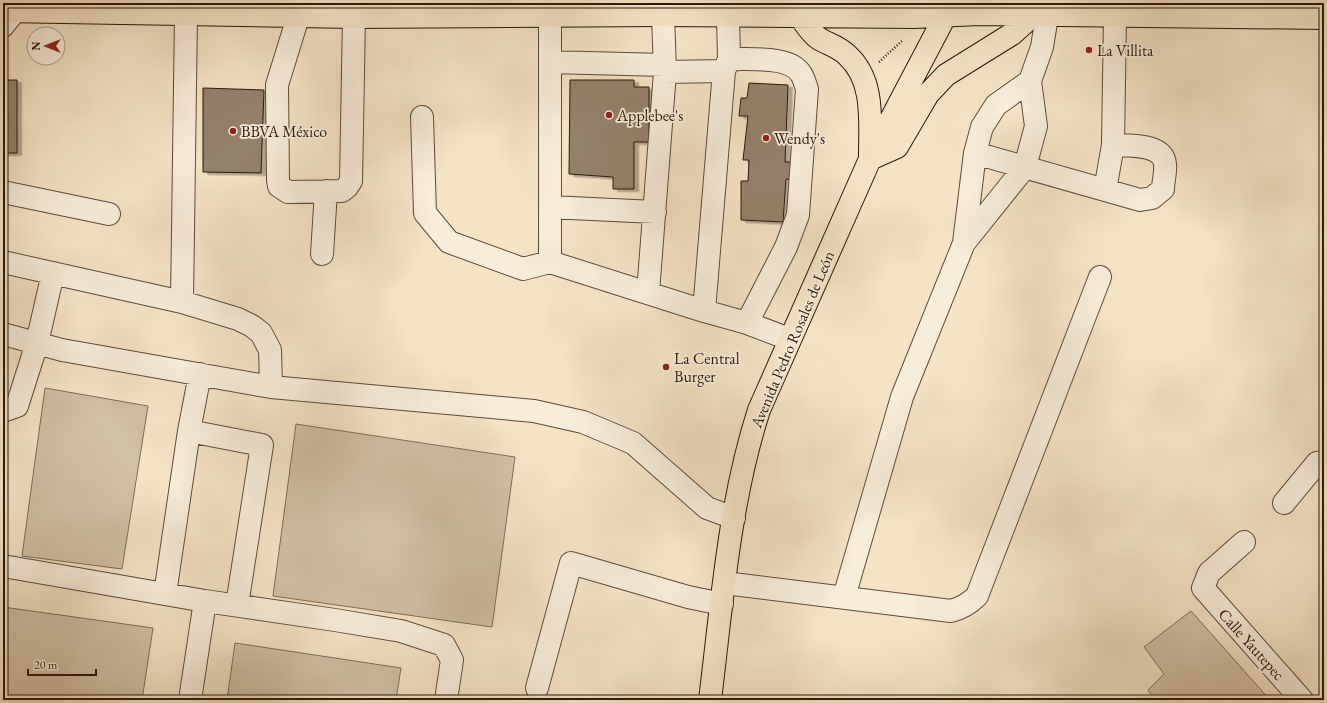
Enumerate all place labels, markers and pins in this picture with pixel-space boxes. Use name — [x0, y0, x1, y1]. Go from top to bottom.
place label: La Villita — [1097, 40, 1154, 61]
marker: La Villita — [1084, 45, 1094, 55]
place label: Applebee's — [616, 105, 683, 126]
marker: Applebee's — [604, 110, 614, 120]
place label: BBVA México — [241, 121, 327, 142]
marker: BBVA México — [228, 126, 238, 136]
place label: Wendy's — [774, 128, 825, 149]
marker: Wendy's — [761, 133, 771, 143]
place label: La Central Burger — [674, 348, 740, 387]
marker: La Central Burger — [661, 362, 671, 372]

